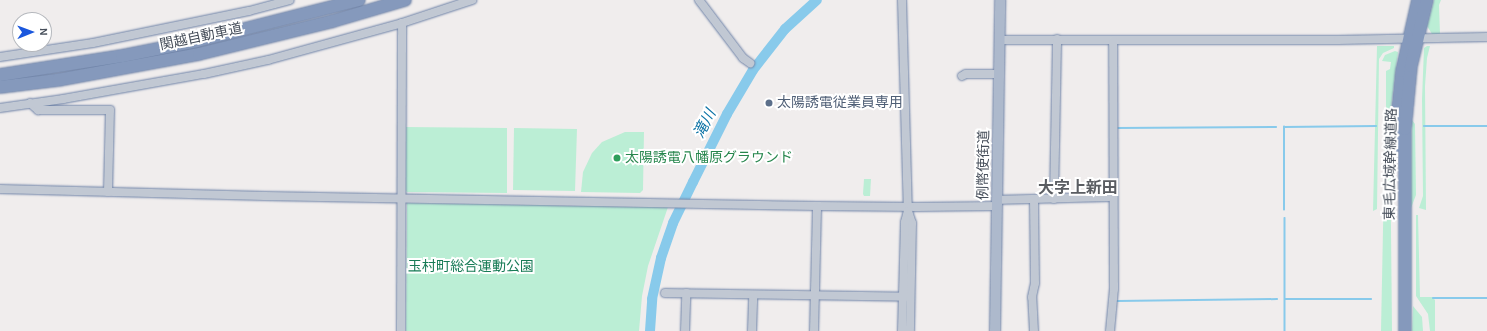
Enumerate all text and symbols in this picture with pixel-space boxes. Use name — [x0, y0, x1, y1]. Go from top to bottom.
north arrow — [12, 12, 52, 52]
street label: 関越自動車道 — [158, 20, 244, 54]
text: N — [38, 28, 49, 36]
place label: 太陽誘電従業員専用 — [777, 95, 903, 111]
marker: 太陽誘電従業員専用 — [764, 98, 774, 108]
water label: 滝川 — [690, 107, 720, 141]
street label: 東毛広域幹線道路 — [1382, 108, 1400, 220]
street label: 例幣使街道 — [975, 130, 993, 200]
place label: 太陽誘電八幡原グラウンド — [625, 150, 793, 166]
marker: 太陽誘電八幡原グラウンド — [612, 153, 622, 163]
district label: 大字上新田 — [1038, 178, 1118, 198]
park label: 玉村町総合運動公園 — [408, 259, 534, 275]

